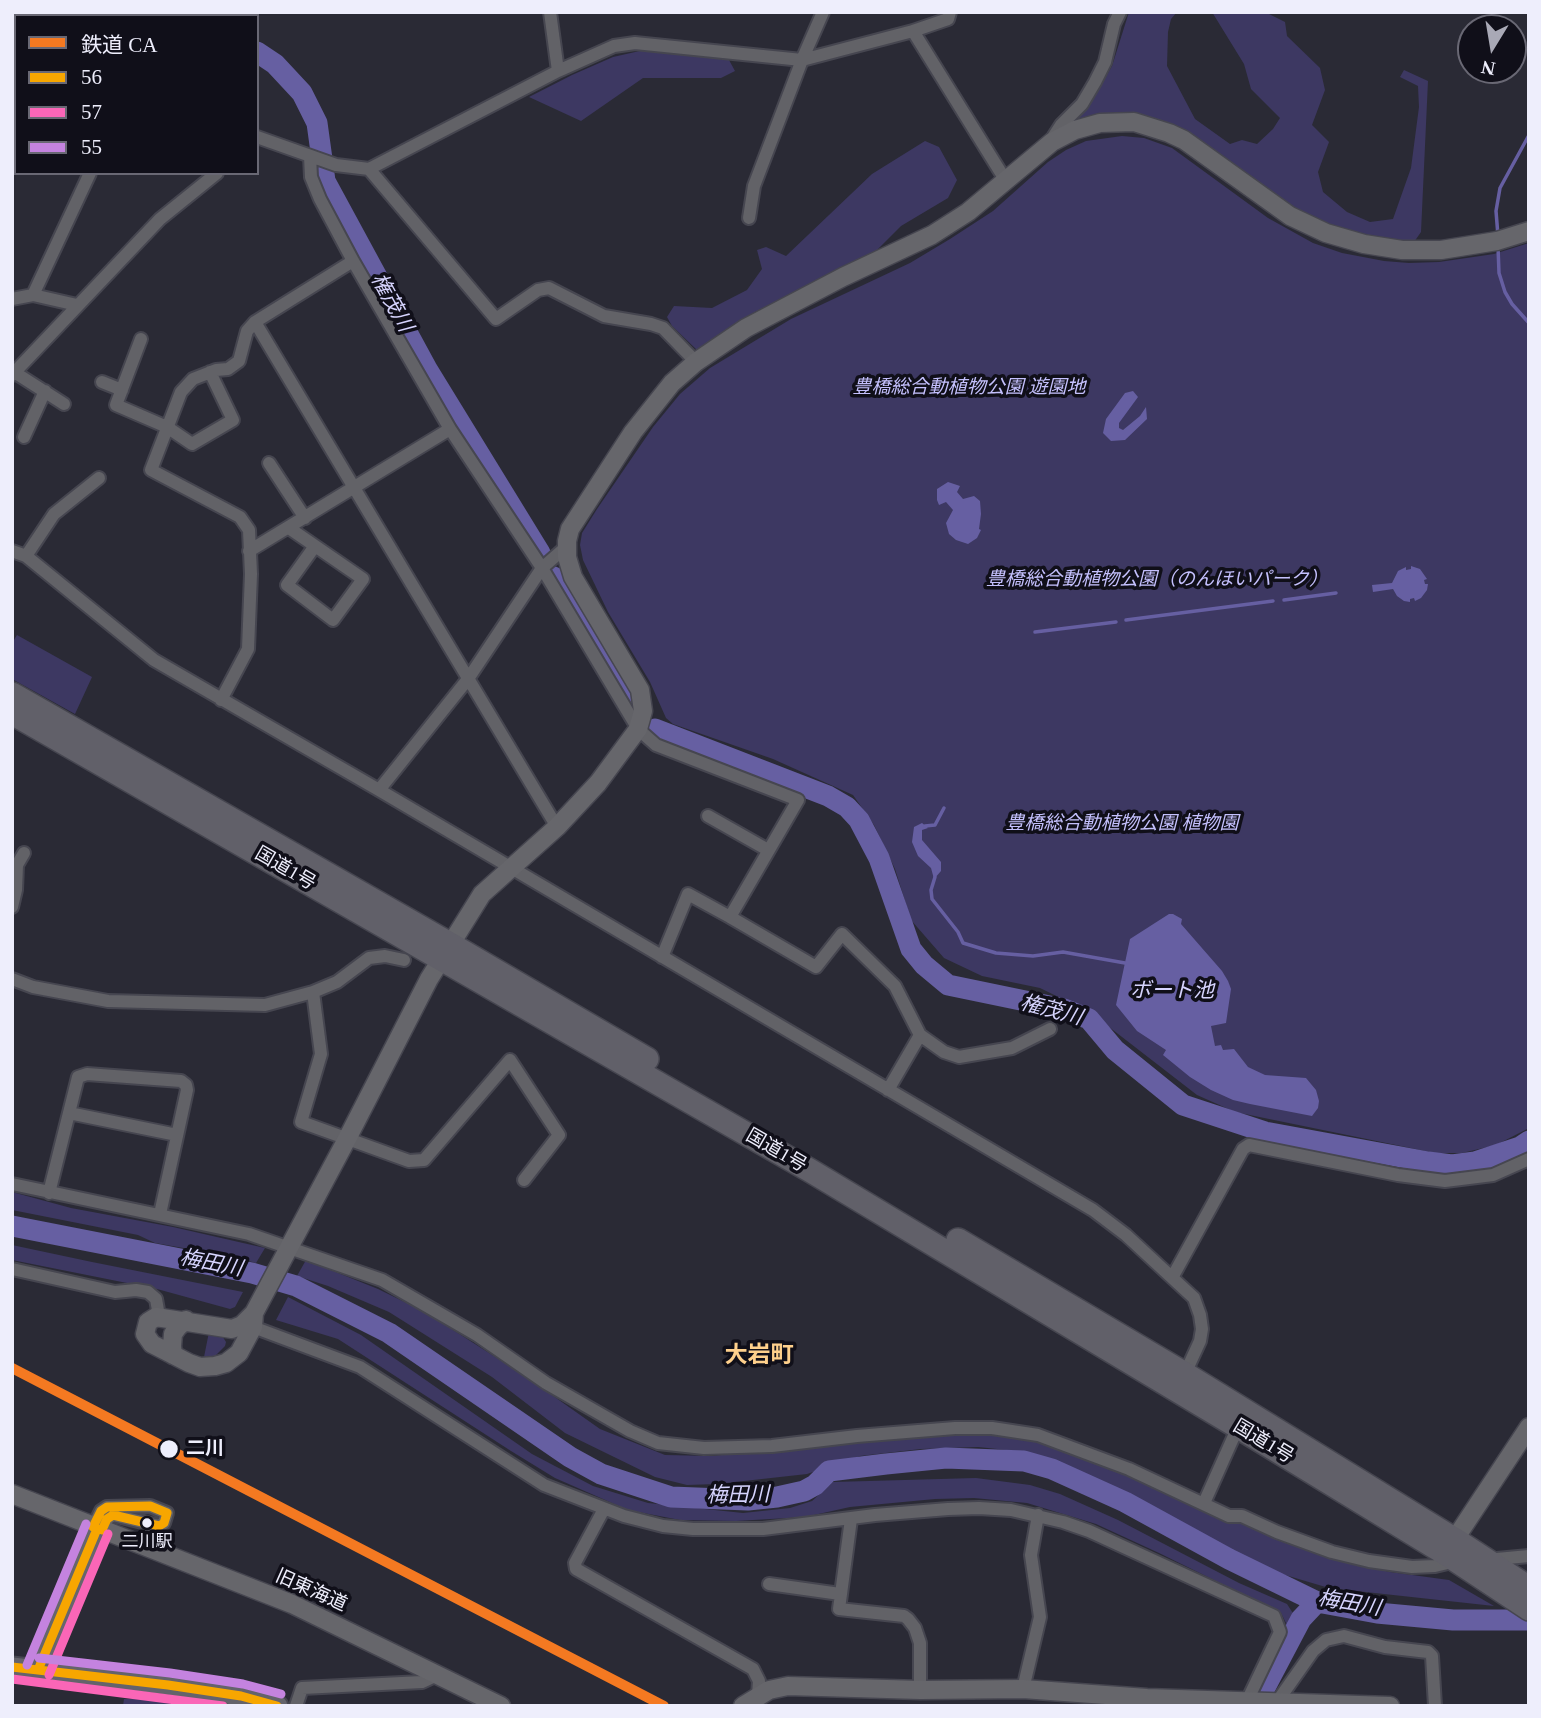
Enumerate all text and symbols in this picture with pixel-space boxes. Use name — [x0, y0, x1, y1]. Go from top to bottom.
legend — [14, 14, 259, 175]
north arrow — [1457, 14, 1527, 84]
text: 鉄道 CA — [81, 33, 157, 57]
text: N — [1480, 57, 1497, 80]
text: 56 — [81, 65, 102, 89]
text: 57 — [81, 100, 102, 124]
text: 55 — [81, 135, 102, 159]
water label: 権茂川 — [365, 269, 417, 337]
park label: 豊橋総合動植物公園 遊園地 — [853, 377, 1085, 399]
park label: 豊橋総合動植物公園（のんほいパーク） — [986, 569, 1328, 591]
park label: 豊橋総合動植物公園 植物園 — [1006, 813, 1238, 835]
street label: 国道1号 — [251, 843, 319, 895]
water label: ボート池 — [1130, 978, 1214, 1004]
water label: 権茂川 — [1017, 991, 1085, 1031]
street label: 国道1号 — [742, 1125, 810, 1177]
water label: 梅田川 — [178, 1246, 244, 1282]
district label: 大岩町 — [725, 1342, 793, 1370]
street label: 国道1号 — [1229, 1415, 1297, 1469]
marker: 二川 — [158, 1438, 180, 1460]
place label: 二川 — [186, 1438, 224, 1460]
water label: 梅田川 — [706, 1483, 770, 1509]
marker: 二川駅 — [140, 1516, 154, 1530]
place label: 二川駅 — [122, 1533, 172, 1553]
street label: 旧東海道 — [272, 1565, 350, 1617]
water label: 梅田川 — [1316, 1586, 1382, 1622]

